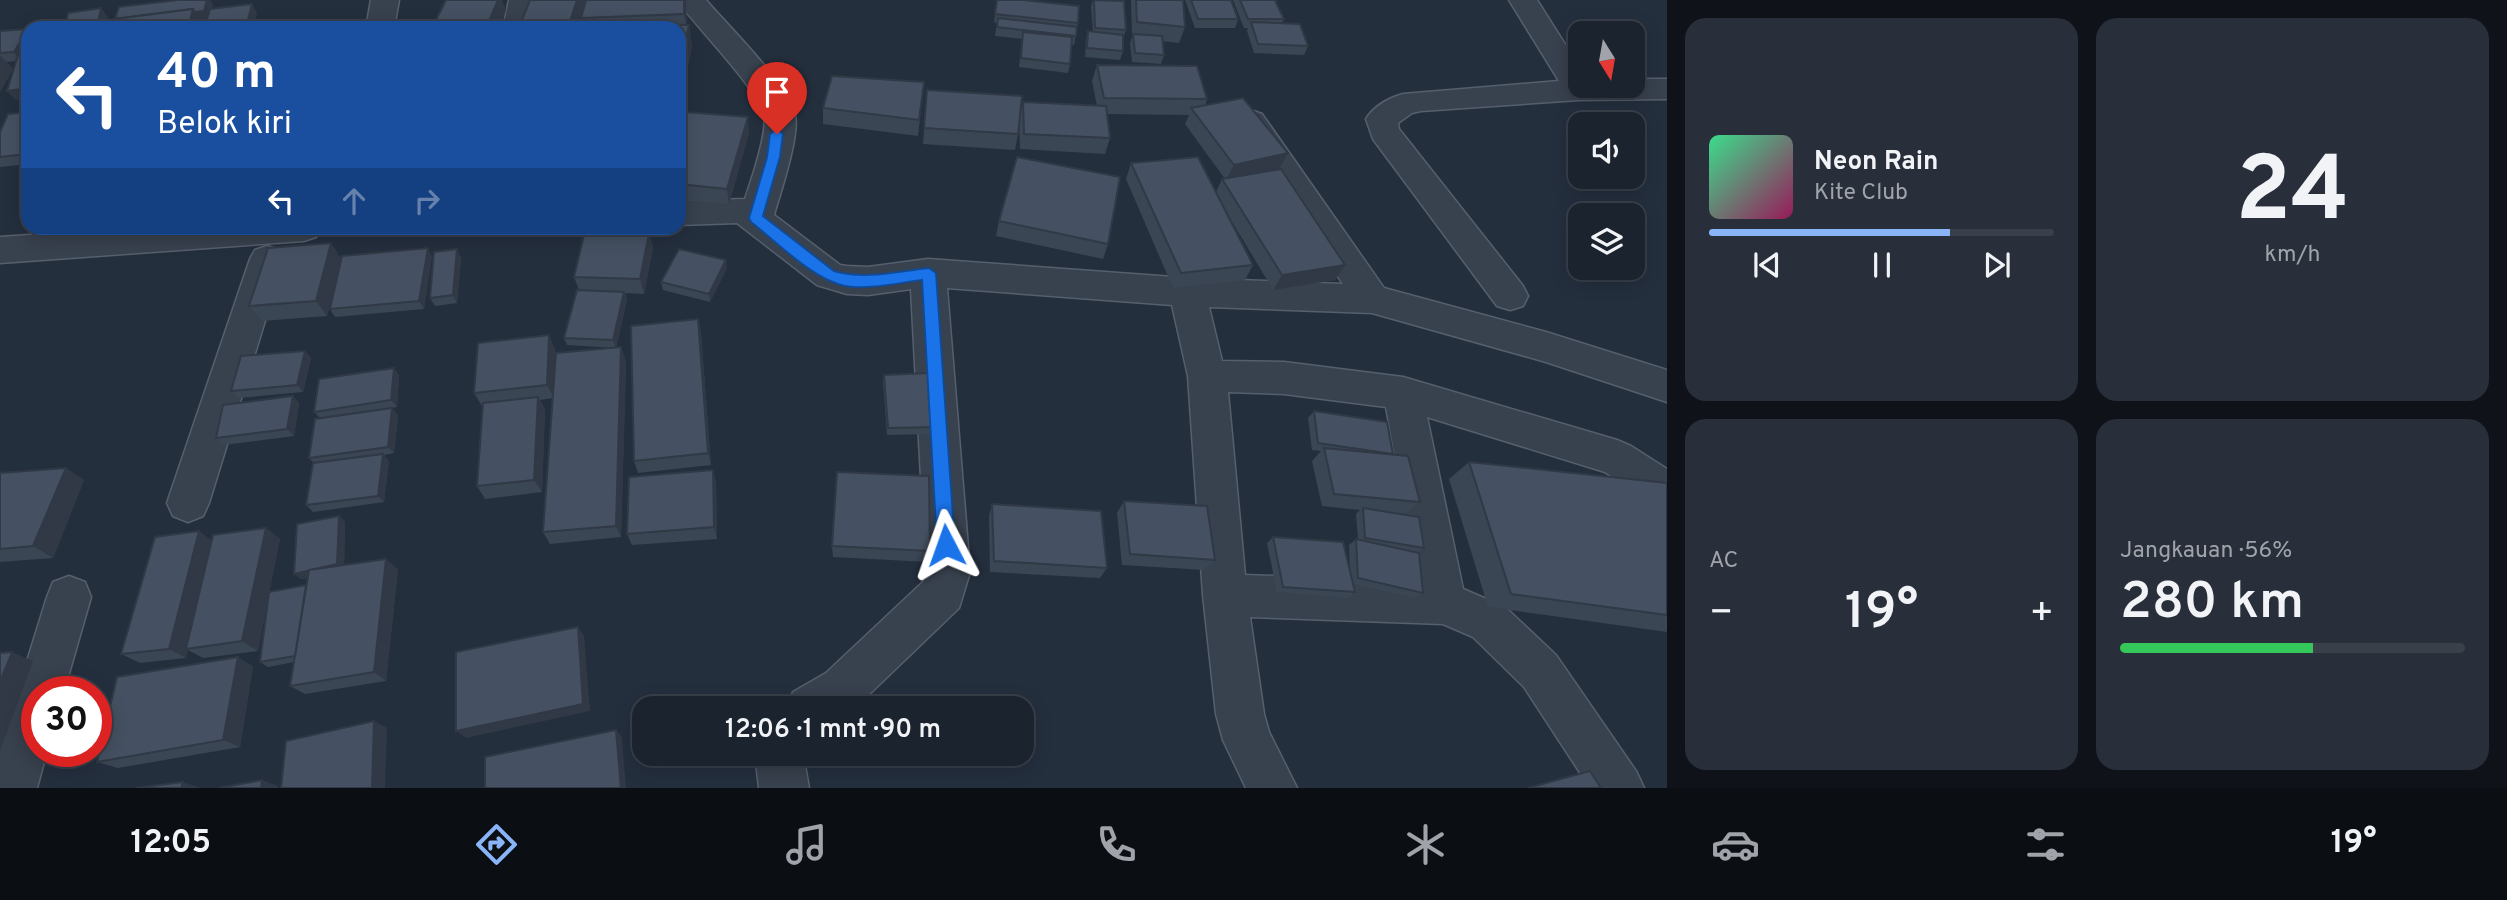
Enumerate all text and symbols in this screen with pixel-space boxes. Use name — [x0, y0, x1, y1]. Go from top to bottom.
north arrow — [1568, 21, 1645, 98]
map controls — [1568, 21, 1645, 280]
text: 40 m — [157, 44, 276, 106]
icon: left — [42, 49, 133, 140]
pin — [747, 62, 807, 134]
icon: arrive — [758, 73, 796, 111]
text: Belok kiri — [157, 105, 292, 145]
button: sound — [1568, 112, 1645, 189]
text: 24 — [2235, 138, 2350, 253]
text: Neon Rain — [1814, 146, 1939, 179]
text: Kite Club — [1814, 179, 1908, 208]
icon: left — [262, 182, 300, 220]
icon: ahead — [335, 182, 373, 220]
icon: right — [408, 182, 446, 220]
button: layers — [1568, 203, 1645, 280]
text: km/h — [2265, 241, 2320, 270]
icon: previous — [1748, 246, 1786, 284]
icon: pause — [1863, 246, 1901, 284]
icon: next — [1978, 246, 2016, 284]
position arrow — [909, 508, 983, 582]
text: Jangkauan · 56% — [2120, 537, 2292, 566]
text: AC — [1709, 547, 1738, 576]
text: 280 km — [2120, 571, 2304, 637]
text: 19° — [1845, 581, 1918, 647]
text: − — [1709, 590, 1734, 639]
text: + — [2029, 590, 2054, 639]
speed limit sign: 30 — [21, 676, 112, 767]
text: 12:06 · 1 mnt · 90 m — [725, 714, 941, 747]
icon: directions — [472, 820, 521, 869]
icon: music — [782, 820, 831, 869]
icon: phone — [1092, 820, 1141, 869]
icon: climate — [1401, 820, 1450, 869]
icon: car — [1711, 820, 1760, 869]
icon: filters — [2021, 820, 2070, 869]
text: 12:05 — [130, 824, 211, 864]
text: 19° — [2331, 824, 2377, 864]

